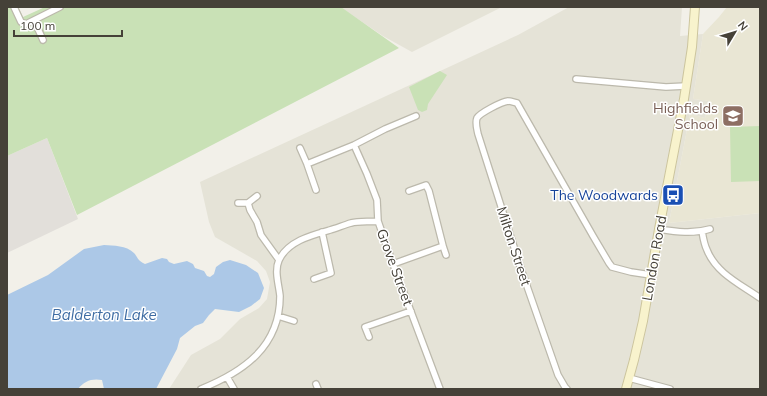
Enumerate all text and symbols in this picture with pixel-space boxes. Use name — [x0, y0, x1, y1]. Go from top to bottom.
scale bar — [14, 12, 122, 38]
north arrow — [715, 12, 755, 52]
text: 100 m — [20, 18, 55, 33]
text: N — [735, 18, 751, 33]
place label: Highfields School — [653, 99, 718, 133]
school or university icon: Highfields School — [720, 103, 746, 129]
bus stop icon: The Woodwards — [660, 182, 686, 208]
place label: The Woodwards — [550, 186, 658, 204]
street label: Milton Street — [493, 204, 535, 288]
street label: London Road — [638, 214, 670, 302]
street label: Grove Street — [373, 226, 417, 308]
water label: Balderton Lake — [51, 305, 157, 324]

